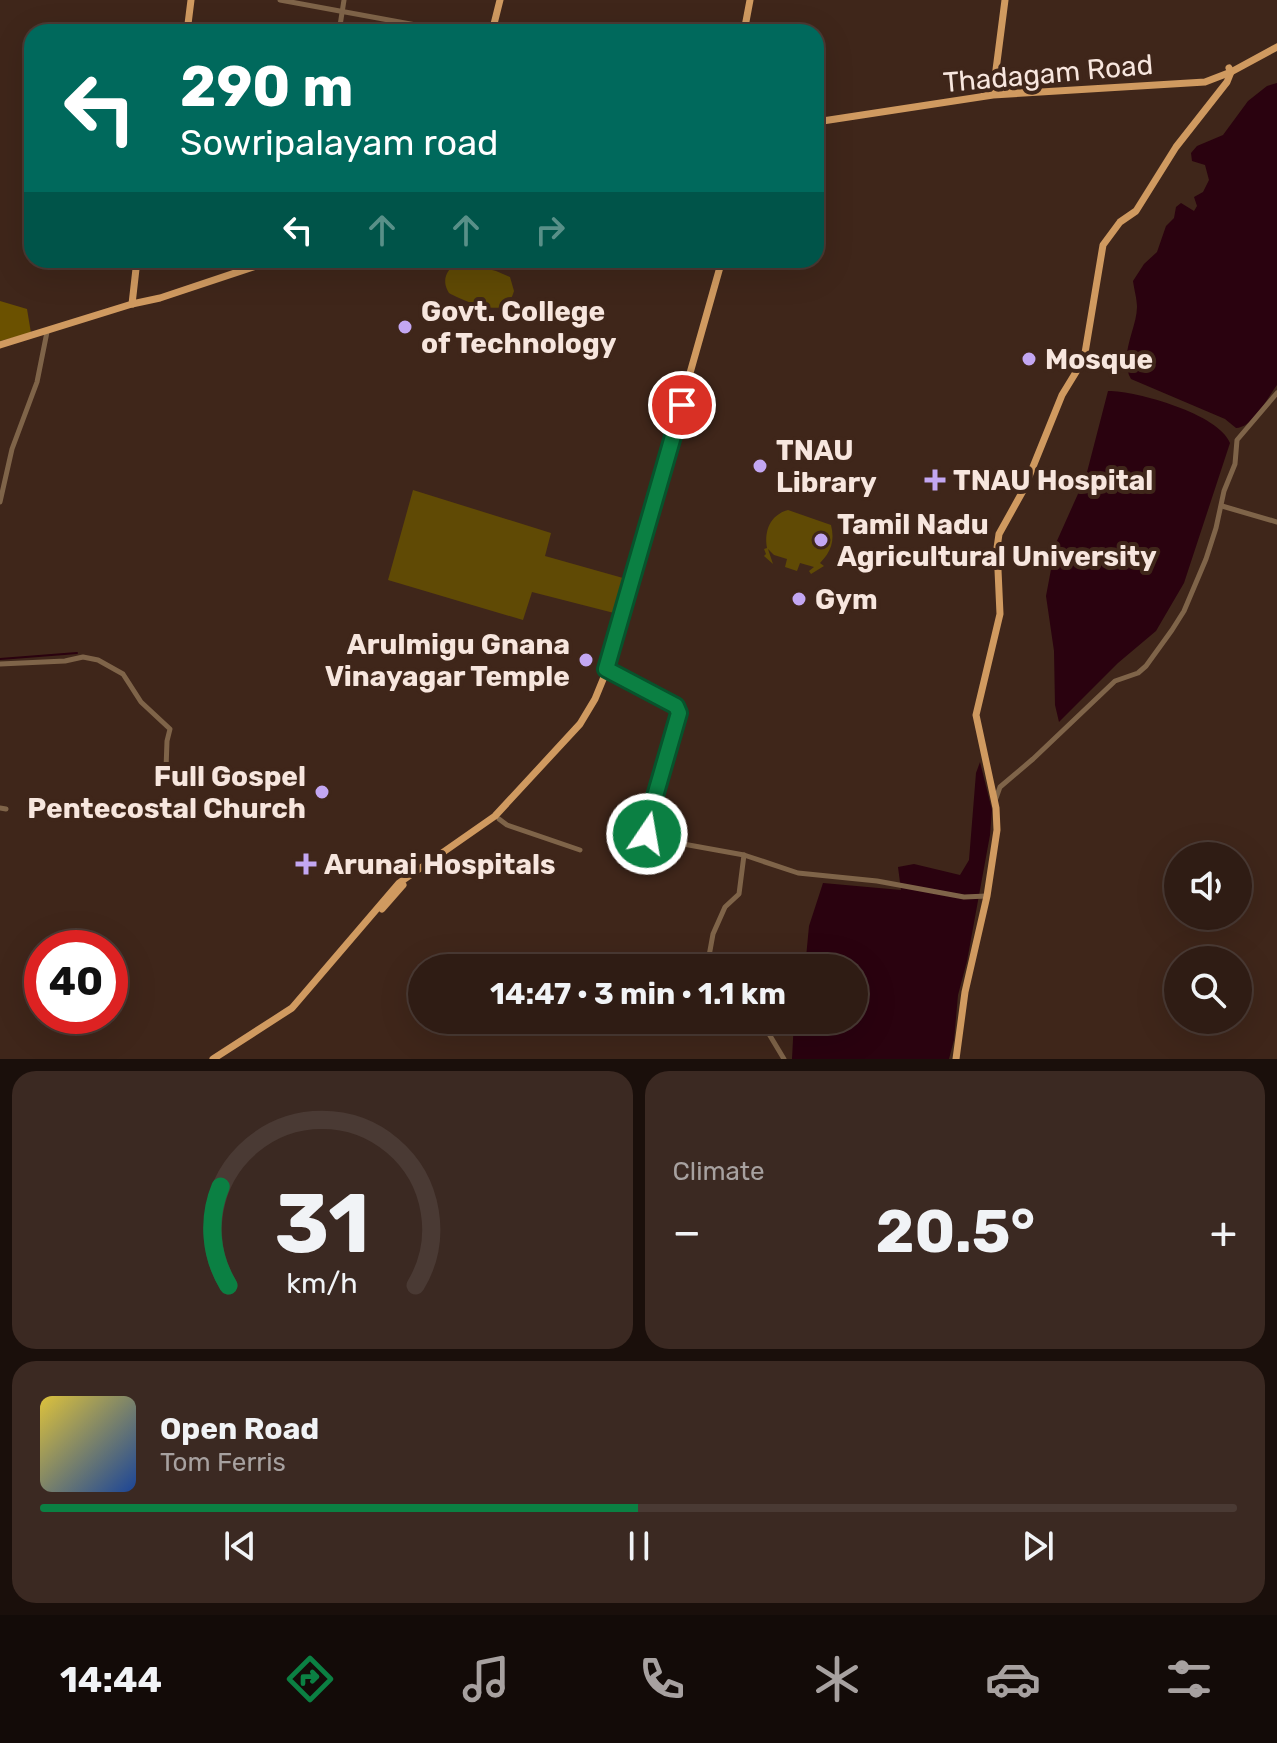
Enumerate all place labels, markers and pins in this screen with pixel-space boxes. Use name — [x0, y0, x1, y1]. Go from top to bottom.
place label: Govt. College of Technology — [421, 295, 617, 360]
marker: Govt. College of Technology — [396, 318, 414, 336]
place label: Mosque — [1045, 343, 1153, 376]
marker: Mosque — [1020, 350, 1038, 368]
pin — [648, 371, 716, 439]
place label: TNAU Library — [776, 434, 877, 499]
marker: TNAU Library — [751, 457, 769, 475]
place label: TNAU Hospital — [953, 464, 1153, 497]
marker: TNAU Hospital — [924, 469, 946, 491]
place label: Tamil Nadu Agricultural University — [837, 508, 1157, 573]
marker: Tamil Nadu Agricultural University — [812, 531, 830, 549]
place label: Gym — [815, 583, 878, 616]
marker: Gym — [790, 590, 808, 608]
place label: Arulmigu Gnana Vinayagar Temple — [325, 628, 570, 693]
marker: Arulmigu Gnana Vinayagar Temple — [577, 651, 595, 669]
place label: Full Gospel Pentecostal Church — [27, 760, 306, 825]
marker: Full Gospel Pentecostal Church — [313, 783, 331, 801]
place label: Arunai Hospitals — [324, 848, 555, 881]
marker: Arunai Hospitals — [295, 853, 317, 875]

